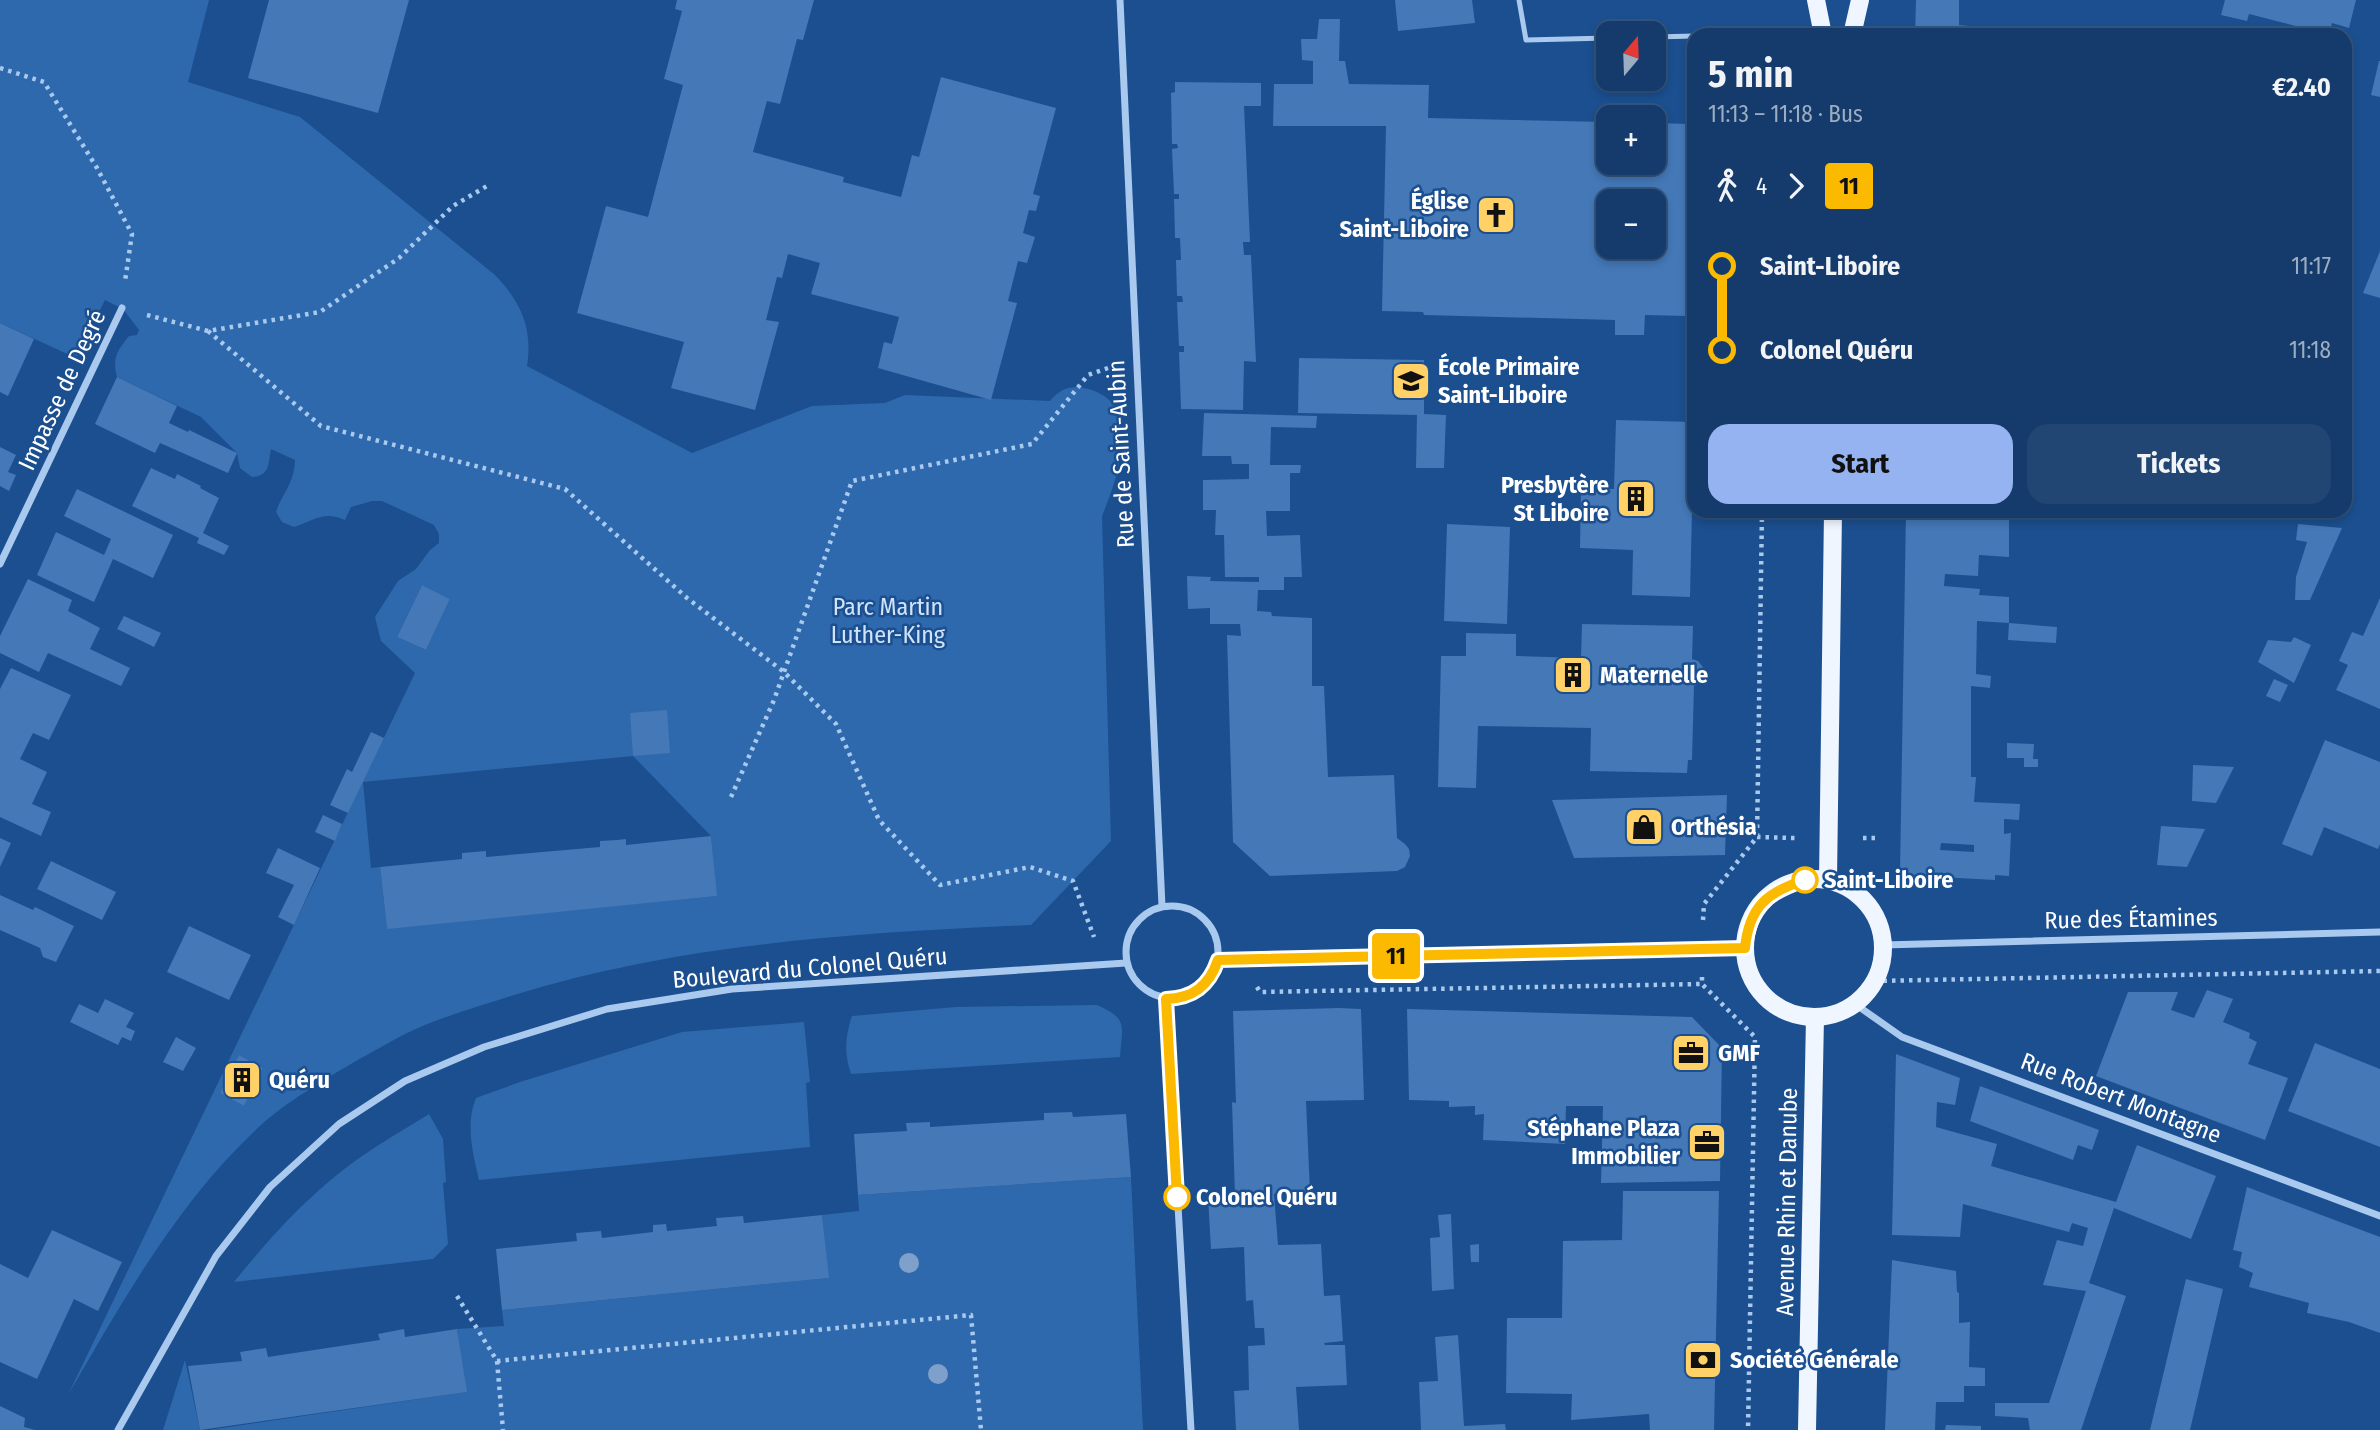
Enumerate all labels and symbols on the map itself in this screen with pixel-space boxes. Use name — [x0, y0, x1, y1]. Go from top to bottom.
north arrow — [1596, 21, 1666, 91]
place label: Église Saint-Liboire — [1340, 186, 1469, 243]
church icon: Église Saint-Liboire — [1475, 194, 1517, 236]
street label: Impasse de Degré — [13, 305, 111, 475]
place label: École Primaire Saint-Liboire — [1438, 352, 1580, 409]
street label: Rue de Saint-Aubin — [1102, 359, 1140, 549]
school or university icon: École Primaire Saint-Liboire — [1390, 360, 1432, 402]
place label: Presbytère St Liboire — [1501, 471, 1609, 527]
building icon: Presbytère St Liboire — [1615, 478, 1657, 520]
park label: Parc Martin Luther-King — [831, 593, 946, 649]
building icon: Maternelle — [1552, 654, 1594, 696]
place label: Maternelle — [1600, 661, 1708, 689]
shop icon: Orthésia — [1623, 806, 1665, 848]
place label: Orthésia — [1671, 813, 1757, 841]
place label: Saint-Liboire — [1824, 866, 1953, 894]
marker: Saint-Liboire — [1792, 867, 1818, 893]
street label: Rue des Étamines — [2044, 902, 2218, 935]
line badge: 11 — [1364, 933, 1428, 979]
street label: Boulevard du Colonel Quéru — [671, 942, 949, 994]
office icon: GMF — [1670, 1032, 1712, 1074]
place label: GMF — [1718, 1039, 1760, 1067]
street label: Rue Robert Montagne — [2017, 1047, 2225, 1149]
building icon: Quéru — [221, 1059, 263, 1101]
place label: Quéru — [269, 1066, 330, 1094]
street label: Avenue Rhin et Danube — [1771, 1088, 1803, 1316]
place label: Stéphane Plaza Immobilier — [1527, 1114, 1680, 1170]
office icon: Stéphane Plaza Immobilier — [1686, 1121, 1728, 1163]
place label: Colonel Quéru — [1196, 1183, 1337, 1211]
marker: Colonel Quéru — [1164, 1184, 1190, 1210]
bank icon: Société Générale — [1682, 1339, 1724, 1381]
place label: Société Générale — [1730, 1346, 1899, 1374]

